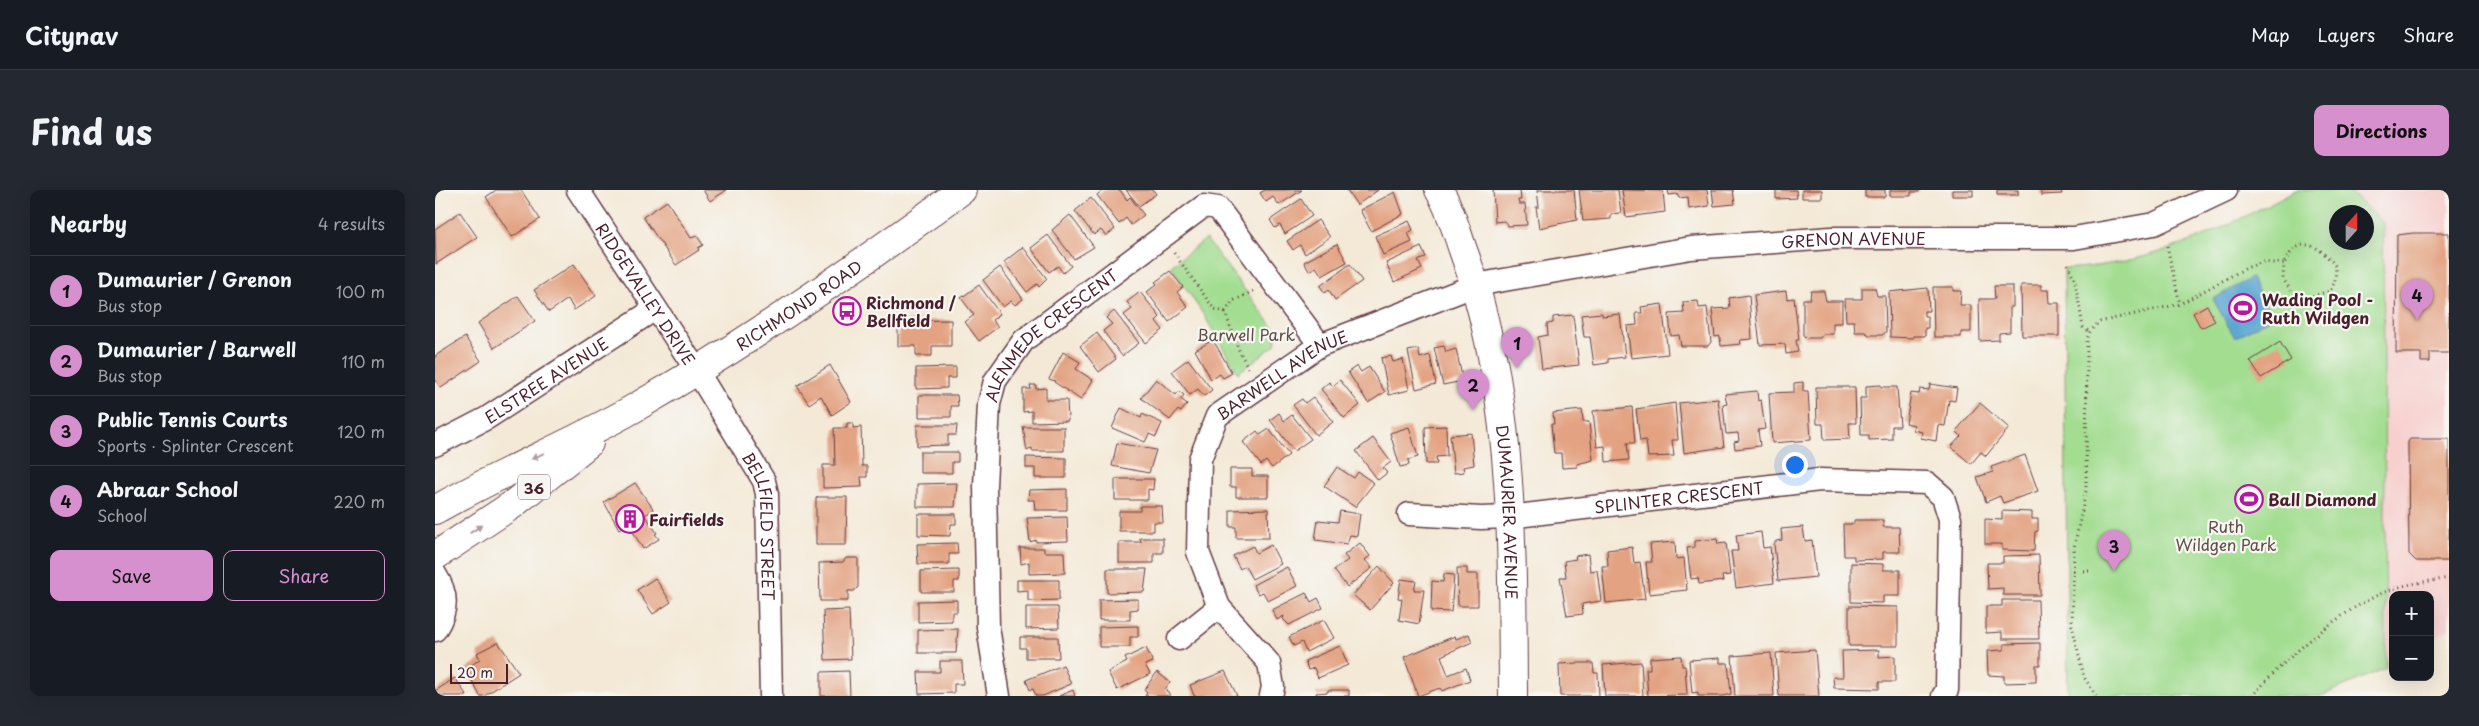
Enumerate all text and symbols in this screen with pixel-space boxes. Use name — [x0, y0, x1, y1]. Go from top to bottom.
text: Citynav — [25, 17, 118, 53]
text: Map — [2251, 21, 2290, 48]
text: Layers — [2318, 21, 2375, 48]
text: Share — [2403, 21, 2454, 48]
text: Find us — [30, 104, 152, 157]
button: Directions — [2314, 105, 2449, 156]
north arrow — [2329, 205, 2374, 250]
text: Nearby — [50, 207, 127, 239]
text: 4 results — [318, 211, 385, 235]
street label: RIDGEVALLEY DRIVE — [591, 218, 702, 369]
street label: GRENON AVENUE — [1780, 226, 1926, 254]
street label: RICHMOND ROAD — [731, 254, 867, 356]
street label: ALENMEDE CRESCENT — [978, 263, 1122, 404]
text: Dumaurier / Grenon — [97, 265, 292, 293]
text: 1 — [62, 279, 70, 303]
text: 100 m — [336, 279, 385, 303]
pin: 4 — [2401, 279, 2433, 320]
place label: Wading Pool - Ruth Wildgen — [2262, 287, 2374, 329]
place label: Richmond / Bellfield — [866, 290, 956, 332]
text: Bus stop — [97, 293, 162, 317]
sports icon: Wading Pool - Ruth Wildgen — [2228, 293, 2258, 323]
bus stop icon: Richmond / Bellfield — [832, 296, 862, 326]
park label: Barwell Park — [1197, 322, 1296, 346]
street label: BARWELL AVENUE — [1211, 324, 1351, 425]
pin: 1 — [1501, 327, 1533, 368]
street label: ELSTREE AVENUE — [480, 331, 613, 429]
text: Dumaurier / Barwell — [97, 335, 296, 363]
text: 2 — [60, 349, 72, 373]
text: 110 m — [342, 349, 385, 373]
text: Bus stop — [97, 363, 162, 387]
pin: 2 — [1457, 369, 1489, 410]
text: Public Tennis Courts — [97, 405, 287, 433]
text: 3 — [61, 419, 71, 443]
text: 120 m — [338, 419, 385, 443]
street label: DUMAURIER AVENUE — [1491, 424, 1524, 600]
text: Sports · Splinter Crescent — [97, 433, 293, 457]
street label: BELLFIELD STREET — [737, 447, 781, 600]
one-way arrow — [531, 452, 545, 460]
your location — [1782, 452, 1808, 478]
road number: 36 — [518, 474, 550, 500]
text: Abraar School — [97, 475, 238, 503]
street label: SPLINTER CRESCENT — [1593, 475, 1765, 519]
sports icon: Ball Diamond — [2234, 484, 2264, 514]
place label: Ball Diamond — [2268, 487, 2377, 511]
text: 4 — [61, 489, 71, 513]
text: 220 m — [334, 489, 385, 513]
text: School — [97, 503, 147, 527]
building icon: Fairfields — [615, 504, 645, 534]
place label: Fairfields — [649, 507, 724, 531]
park label: Ruth Wildgen Park — [2175, 514, 2277, 556]
one-way arrow — [469, 524, 482, 534]
pin: 3 — [2098, 530, 2130, 571]
button: Save — [50, 550, 213, 601]
button: Share — [223, 550, 385, 601]
map controls — [2389, 591, 2434, 681]
button: + — [2389, 591, 2434, 636]
button: − — [2389, 636, 2434, 681]
scale bar — [450, 661, 507, 684]
text: 20 m — [457, 662, 493, 683]

